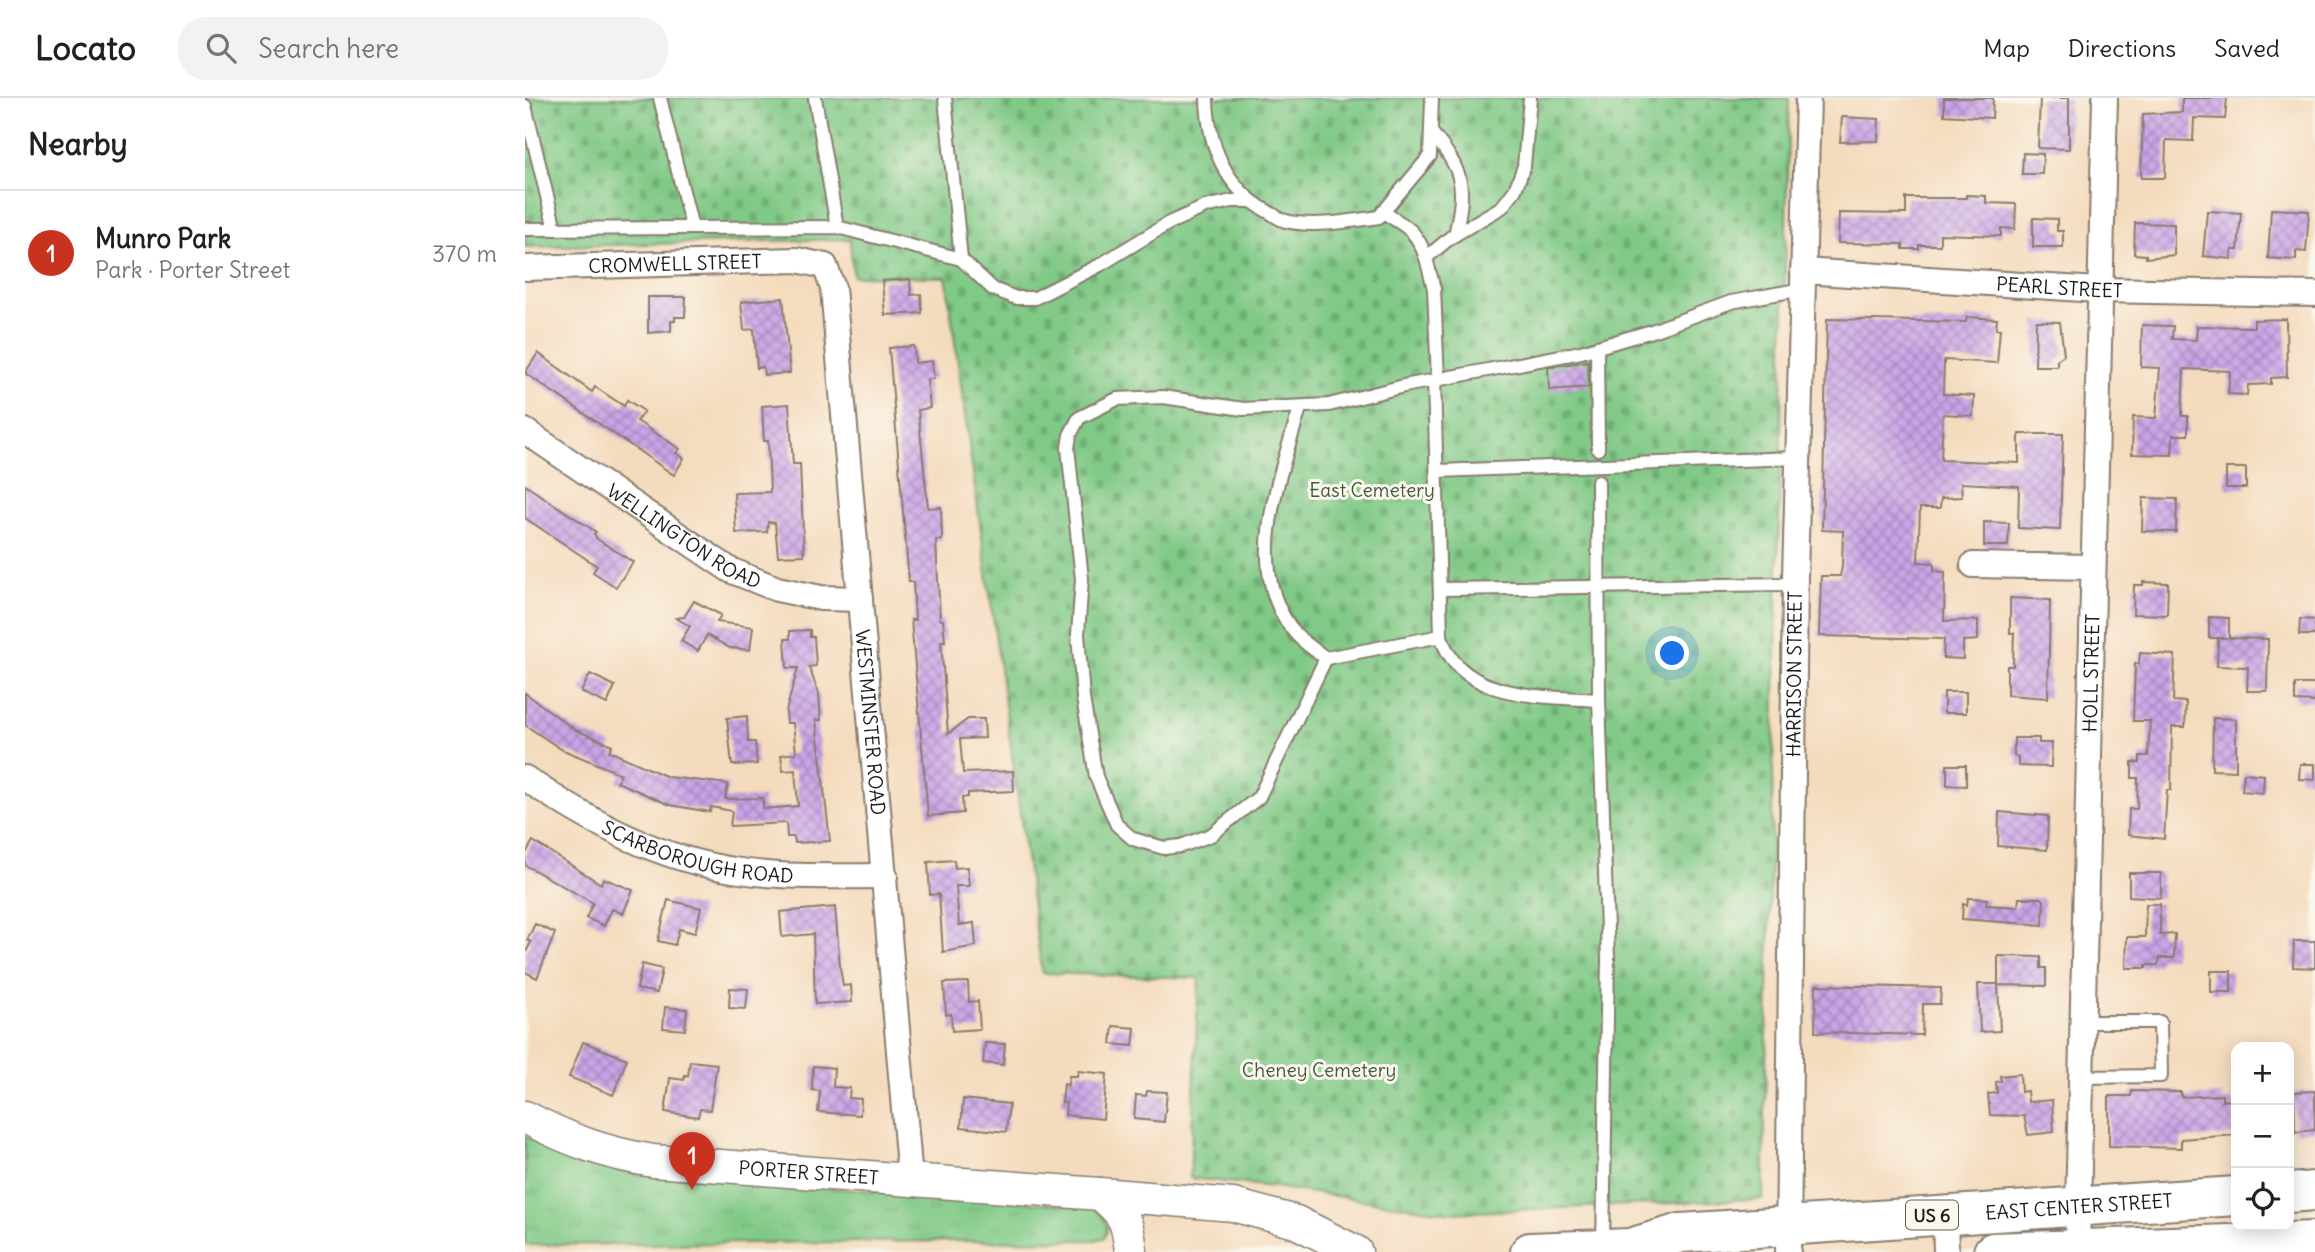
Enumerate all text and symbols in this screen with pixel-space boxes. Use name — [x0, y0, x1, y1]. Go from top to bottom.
search box — [178, 17, 668, 80]
text: Locato — [35, 27, 136, 69]
icon: search — [202, 29, 240, 67]
text: Search here — [258, 32, 399, 65]
text: Map — [1983, 33, 2030, 63]
text: Directions — [2068, 33, 2176, 63]
text: Saved — [2214, 33, 2280, 63]
text: Nearby — [28, 125, 128, 163]
text: Munro Park — [95, 222, 231, 255]
text: 1 — [46, 239, 56, 268]
text: 370 m — [432, 239, 497, 268]
street label: CROMWELL STREET — [588, 249, 762, 278]
text: Park · Porter Street — [95, 255, 290, 284]
street label: PEARL STREET — [1996, 271, 2123, 302]
street label: WELLINGTON ROAD — [602, 478, 765, 593]
park label: East Cemetery — [1309, 478, 1435, 502]
street label: HARRISON STREET — [1781, 591, 1807, 757]
street label: HOLL STREET — [2078, 614, 2104, 733]
street label: WESTMINSTER ROAD — [851, 628, 891, 816]
your location — [1655, 636, 1689, 670]
street label: SCARBOROUGH ROAD — [598, 815, 794, 888]
map controls — [2231, 1042, 2294, 1231]
button: + — [2231, 1042, 2294, 1105]
park label: Cheney Cemetery — [1242, 1058, 1396, 1082]
button: − — [2231, 1105, 2294, 1168]
pin: 1 — [669, 1132, 715, 1190]
street label: PORTER STREET — [738, 1155, 880, 1190]
button: locate — [2231, 1168, 2294, 1231]
street label: EAST CENTER STREET — [1985, 1188, 2173, 1225]
road number: US 6 — [1906, 1200, 1958, 1230]

